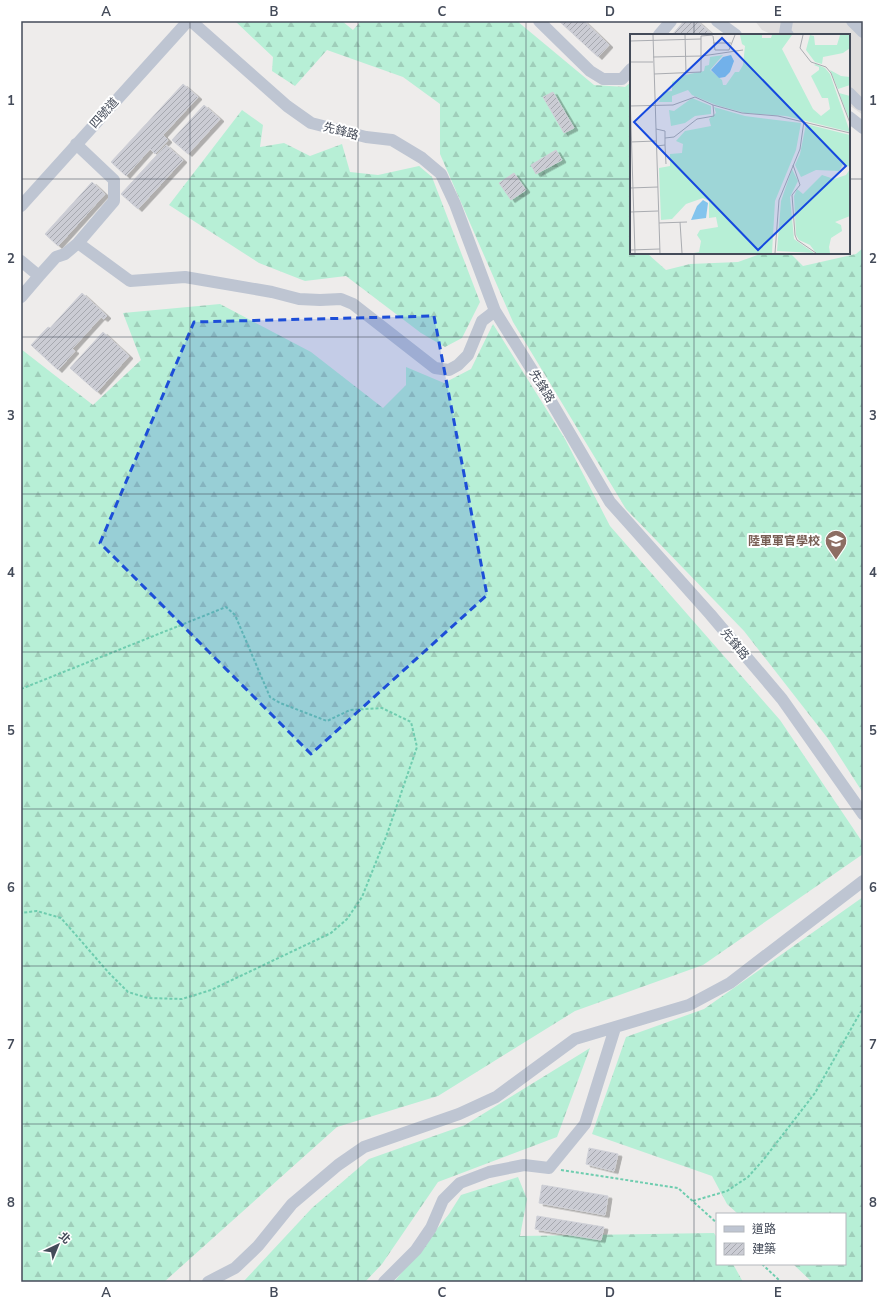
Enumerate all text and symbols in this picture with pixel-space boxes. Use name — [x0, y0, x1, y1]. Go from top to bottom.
text: A — [101, 3, 111, 21]
text: B — [270, 3, 279, 21]
text: C — [438, 3, 447, 21]
text: D — [605, 3, 615, 21]
text: E — [774, 3, 782, 21]
inset map — [630, 34, 850, 254]
text: 1 — [7, 92, 15, 110]
text: 1 — [869, 92, 877, 110]
street label: 四號道 — [86, 94, 122, 132]
street label: 先鋒路 — [322, 119, 360, 143]
text: 2 — [7, 250, 15, 268]
text: 2 — [869, 250, 877, 268]
street label: 先鋒路 — [526, 366, 558, 406]
text: 3 — [7, 407, 15, 425]
text: 3 — [869, 407, 877, 425]
school or university icon: 陸軍軍官學校 — [823, 528, 849, 561]
place label: 陸軍軍官學校 — [748, 533, 820, 549]
text: 4 — [7, 564, 15, 582]
text: 4 — [869, 564, 877, 582]
street label: 先鋒路 — [717, 625, 753, 663]
text: 5 — [7, 722, 15, 740]
text: 5 — [869, 722, 877, 740]
text: 6 — [7, 879, 15, 897]
text: 6 — [869, 879, 877, 897]
text: 7 — [7, 1036, 15, 1054]
text: 7 — [869, 1036, 877, 1054]
text: 8 — [7, 1194, 15, 1212]
text: 8 — [869, 1194, 877, 1212]
legend — [716, 1213, 846, 1265]
text: 道路 — [752, 1221, 776, 1237]
north arrow — [38, 1225, 78, 1265]
text: 北 — [55, 1229, 74, 1247]
text: 建築 — [752, 1241, 776, 1257]
text: A — [101, 1284, 111, 1302]
text: B — [270, 1284, 279, 1302]
text: C — [438, 1284, 447, 1302]
text: D — [605, 1284, 615, 1302]
text: E — [774, 1284, 782, 1302]

